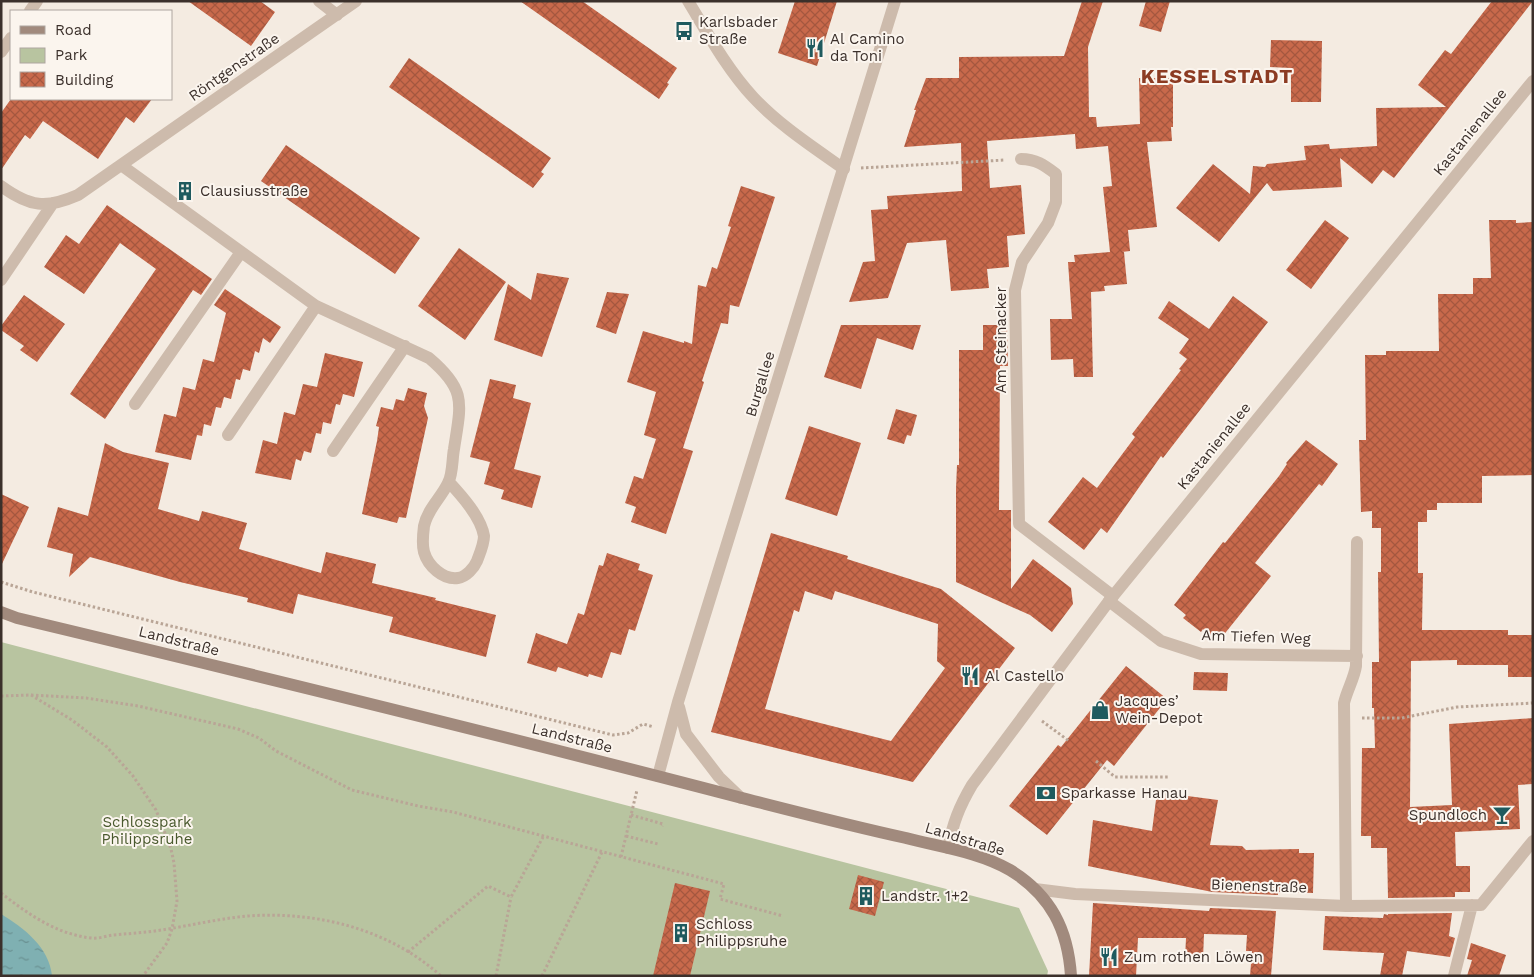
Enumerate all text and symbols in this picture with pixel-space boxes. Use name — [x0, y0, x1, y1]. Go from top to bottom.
legend — [10, 10, 172, 100]
place label: Karlsbader Straße — [699, 13, 778, 48]
bus stop icon: Karlsbader Straße — [673, 20, 695, 42]
text: Road — [55, 21, 92, 39]
street label: Röntgenstraße — [185, 29, 283, 105]
place label: Al Camino da Toni — [830, 30, 904, 65]
restaurant icon: Al Camino da Toni — [804, 37, 826, 59]
text: Park — [55, 46, 88, 64]
district label: KESSELSTADT — [1141, 64, 1293, 88]
text: Building — [55, 71, 113, 89]
street label: Kastanienallee — [1429, 85, 1511, 179]
building icon: Clausiusstraße — [174, 180, 196, 202]
place label: Clausiusstraße — [200, 182, 308, 200]
street label: Am Steinacker — [992, 286, 1010, 394]
street label: Burgallee — [741, 349, 779, 419]
street label: Kastanienallee — [1173, 399, 1255, 493]
street label: Landstraße — [137, 622, 221, 660]
street label: Am Tiefen Weg — [1201, 626, 1311, 648]
restaurant icon: Al Castello — [959, 665, 981, 687]
place label: Al Castello — [985, 667, 1064, 685]
place label: Jacques’ Wein-Depot — [1115, 692, 1203, 727]
shop icon: Jacques’ Wein-Depot — [1089, 699, 1111, 721]
street label: Landstraße — [530, 719, 614, 757]
bank icon: Sparkasse Hanau — [1035, 782, 1057, 804]
place label: Sparkasse Hanau — [1061, 784, 1187, 802]
bar icon: Spundloch — [1491, 804, 1513, 826]
place label: Spundloch — [1409, 806, 1487, 824]
park label: Schlosspark Philippsruhe — [101, 813, 193, 848]
street label: Landstraße — [923, 818, 1007, 860]
street label: Bienenstraße — [1211, 875, 1307, 897]
building icon: Landstr. 1+2 — [855, 885, 877, 907]
place label: Landstr. 1+2 — [881, 887, 968, 905]
place label: Schloss Philippsruhe — [696, 915, 787, 950]
building icon: Schloss Philippsruhe — [670, 922, 692, 944]
restaurant icon: Zum rothen Löwen — [1098, 946, 1120, 968]
place label: Zum rothen Löwen — [1124, 948, 1263, 966]

